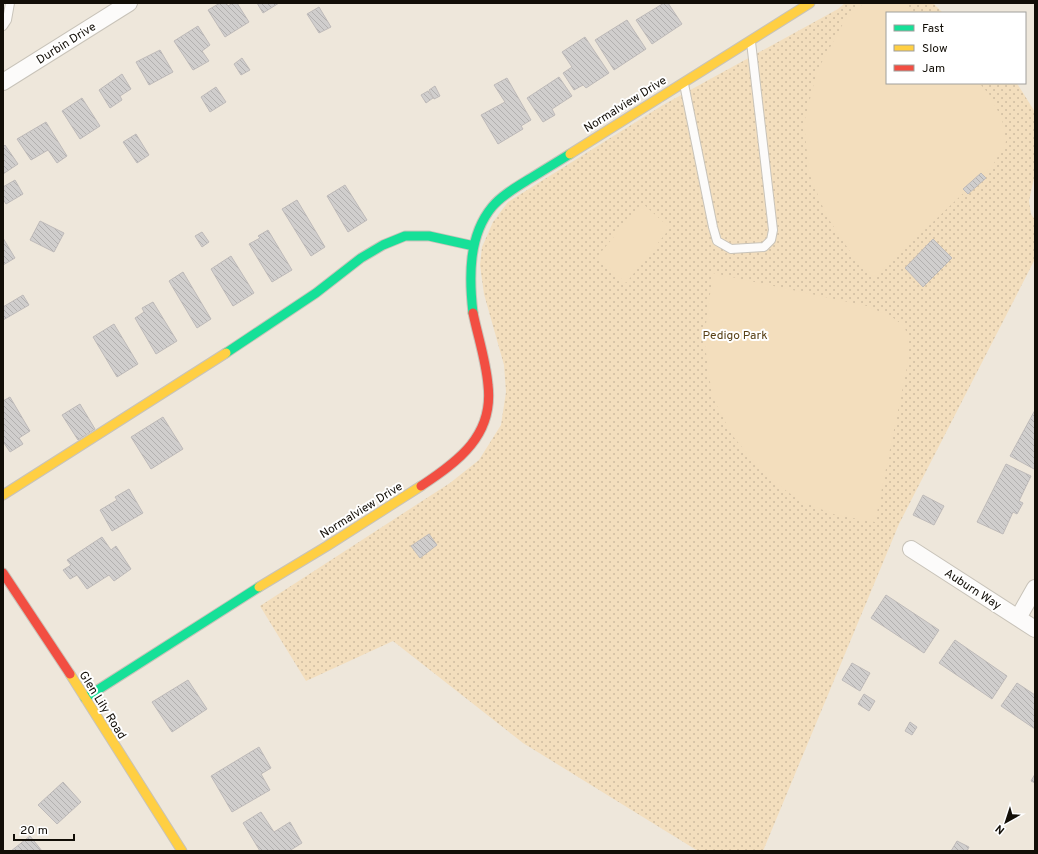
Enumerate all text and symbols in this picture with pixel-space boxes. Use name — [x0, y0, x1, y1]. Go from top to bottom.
legend — [886, 12, 1026, 84]
street label: Durbin Drive — [34, 19, 99, 69]
text: Fast — [922, 21, 944, 37]
text: Slow — [922, 41, 948, 57]
text: Jam — [922, 61, 945, 77]
street label: Normalview Drive — [581, 73, 670, 137]
park label: Pedigo Park — [702, 328, 768, 344]
street label: Normalview Drive — [317, 479, 406, 543]
street label: Auburn Way — [941, 565, 1004, 614]
street label: Glen Lily Road — [75, 668, 129, 743]
north arrow — [986, 802, 1026, 842]
scale bar — [14, 816, 74, 842]
text: N — [993, 821, 1008, 837]
text: 20 m — [20, 823, 48, 839]

